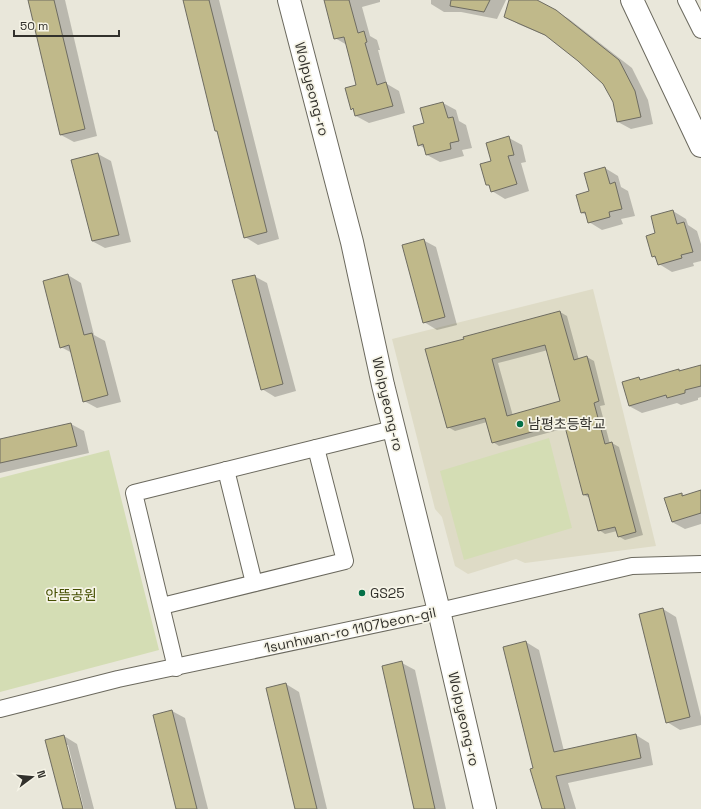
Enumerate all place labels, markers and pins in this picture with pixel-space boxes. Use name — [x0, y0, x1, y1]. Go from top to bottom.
place label: 남평초등학교 — [528, 415, 605, 433]
marker: 남평초등학교 — [515, 419, 525, 429]
place label: GS25 — [370, 584, 405, 602]
marker: GS25 — [357, 588, 367, 598]

